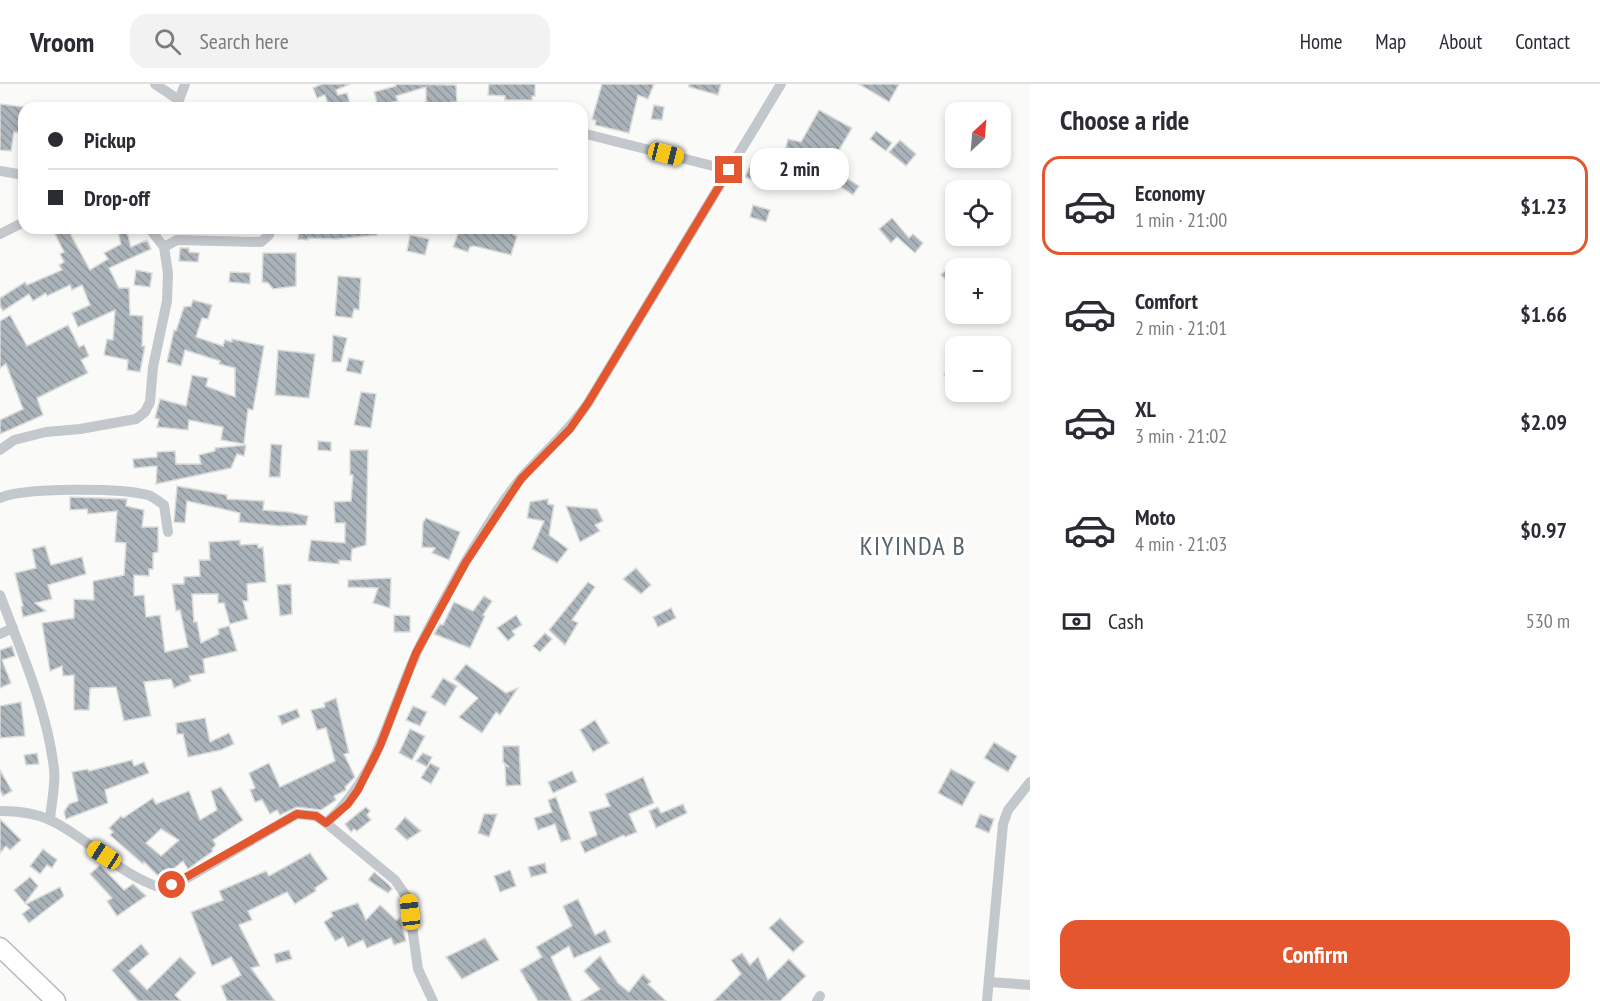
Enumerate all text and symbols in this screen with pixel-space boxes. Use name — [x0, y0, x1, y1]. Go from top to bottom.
search box — [130, 14, 550, 68]
text: Vroom — [30, 23, 94, 60]
icon: search — [151, 25, 184, 58]
text: Search here — [199, 27, 289, 55]
text: Home — [1300, 28, 1342, 55]
text: Map — [1375, 28, 1406, 55]
text: About — [1439, 28, 1482, 55]
text: Contact — [1515, 28, 1570, 55]
north arrow — [945, 102, 1011, 168]
map controls — [945, 102, 1011, 402]
text: Choose a ride — [1060, 103, 1189, 137]
text: Pickup — [84, 126, 136, 154]
car — [646, 141, 686, 167]
callout: 2 min — [750, 149, 849, 191]
route end — [715, 156, 742, 183]
text: 2 min — [779, 156, 820, 182]
icon: car — [1063, 179, 1117, 233]
text: Economy — [1135, 179, 1205, 207]
button: locate — [945, 180, 1011, 246]
text: Drop-off — [84, 184, 150, 212]
text: $1.23 — [1520, 192, 1567, 220]
text: 1 min · 21:00 — [1135, 207, 1227, 233]
button: + — [945, 258, 1011, 324]
icon: car — [1063, 287, 1117, 341]
text: Comfort — [1135, 287, 1198, 315]
text: $1.66 — [1520, 300, 1567, 328]
text: 2 min · 21:01 — [1135, 315, 1227, 341]
button: − — [945, 336, 1011, 402]
icon: car — [1063, 395, 1117, 449]
text: XL — [1135, 395, 1156, 423]
text: $2.09 — [1520, 408, 1567, 436]
text: 3 min · 21:02 — [1135, 423, 1227, 449]
icon: car — [1063, 503, 1117, 557]
text: Moto — [1135, 503, 1176, 531]
text: $0.97 — [1520, 516, 1567, 544]
district label: KIYINDA B — [860, 529, 966, 562]
text: 4 min · 21:03 — [1135, 531, 1227, 557]
icon: cash — [1060, 605, 1093, 638]
text: Cash — [1108, 607, 1144, 635]
text: 530 m — [1526, 608, 1570, 634]
car — [84, 838, 124, 872]
route start — [158, 871, 185, 898]
car — [399, 893, 421, 931]
button: Confirm — [1060, 920, 1570, 989]

